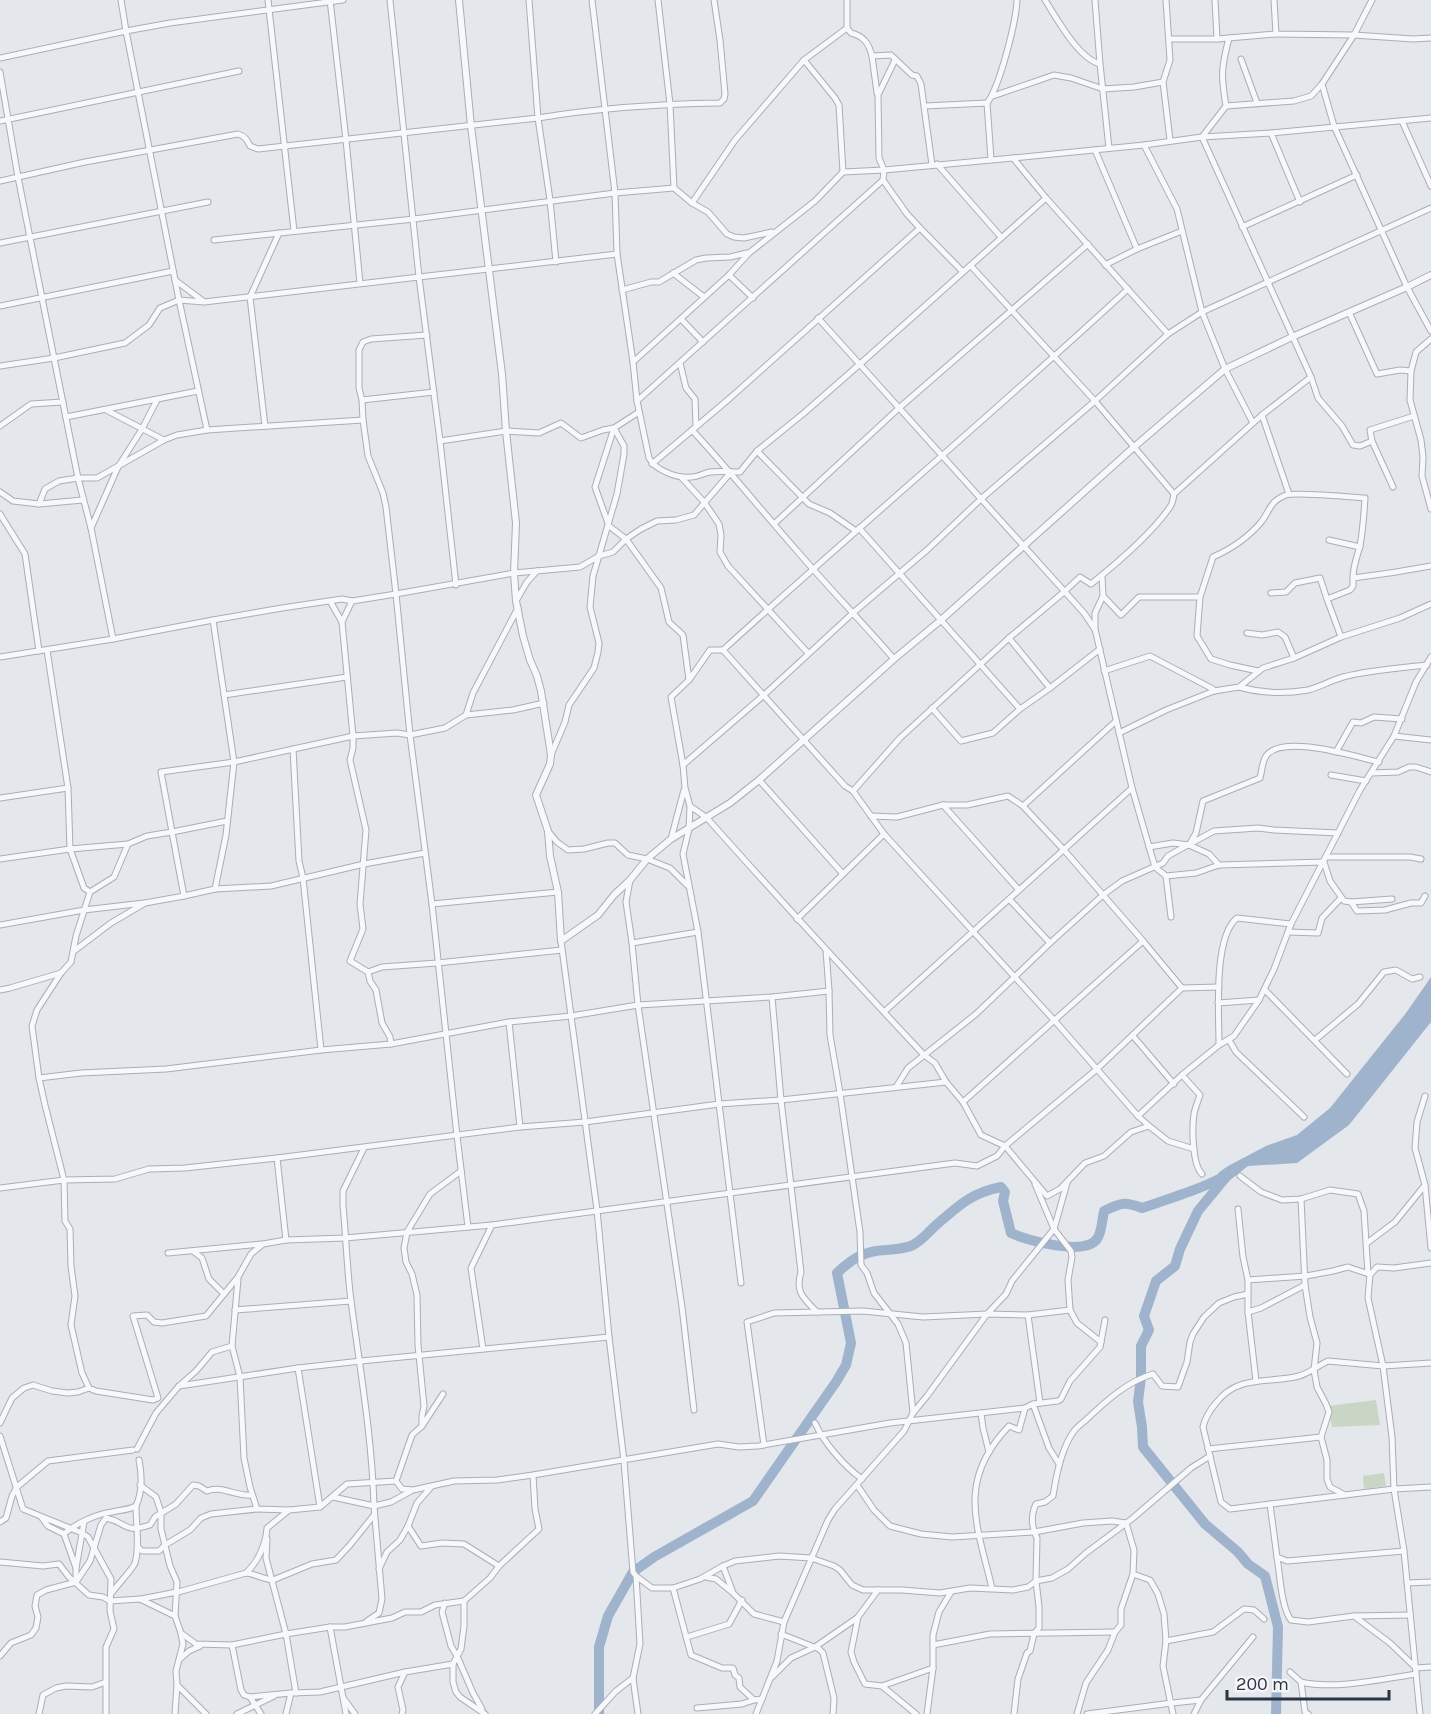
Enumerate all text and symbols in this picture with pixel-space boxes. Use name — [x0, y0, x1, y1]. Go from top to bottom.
scale bar — [1227, 1663, 1389, 1701]
text: 200 m — [1236, 1673, 1289, 1695]

